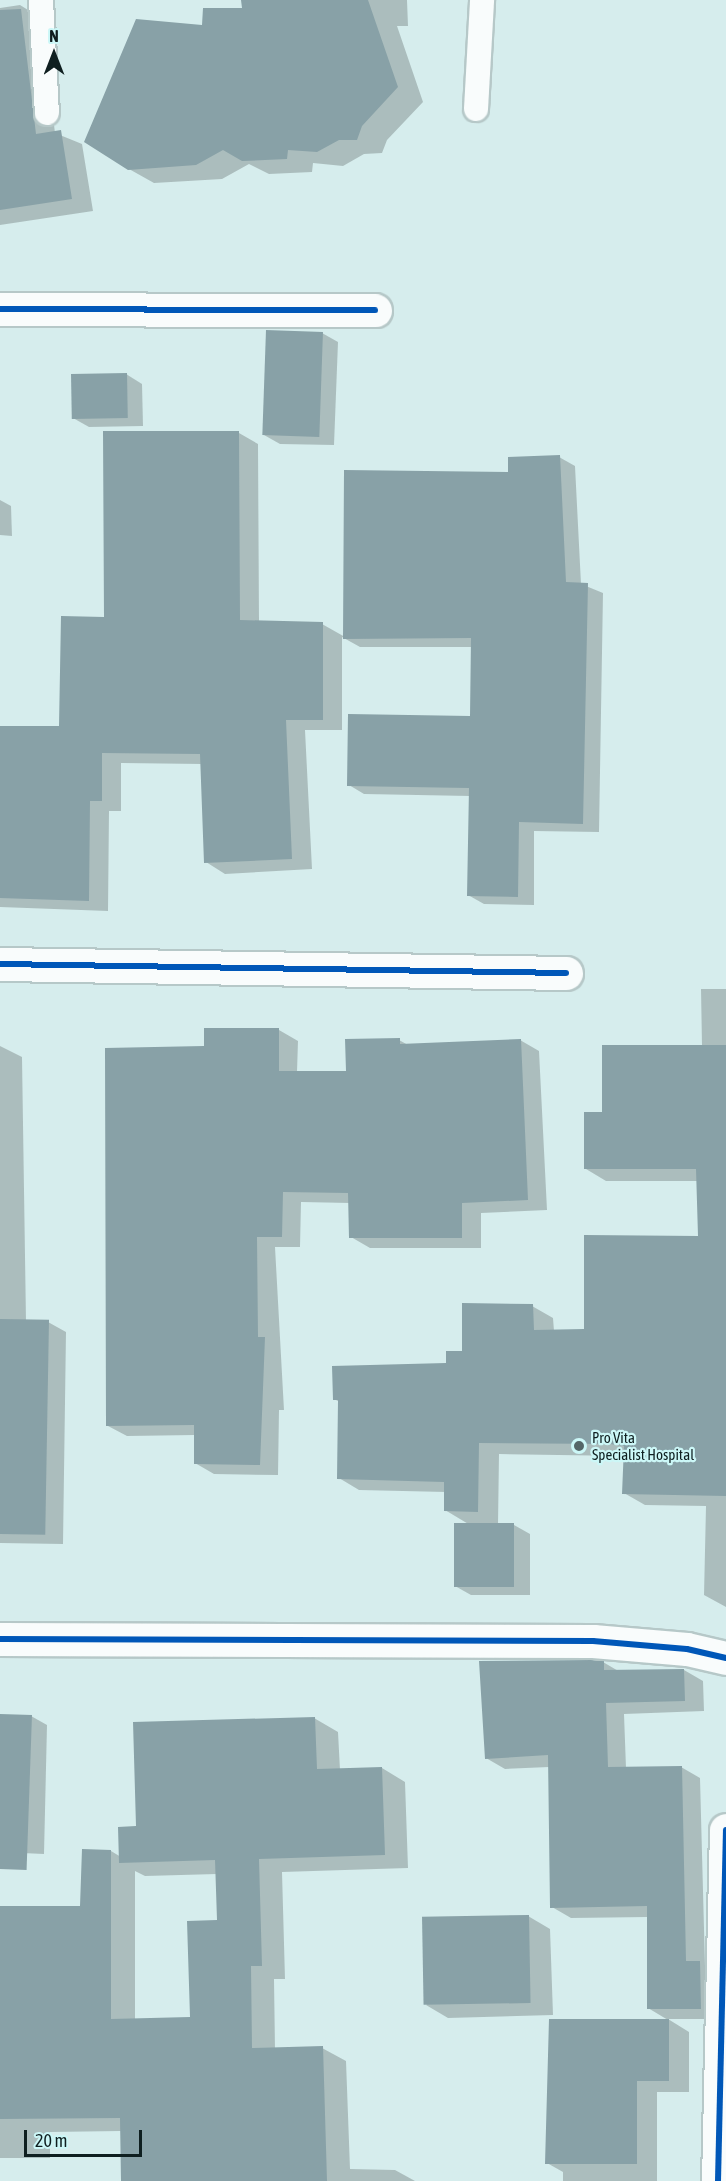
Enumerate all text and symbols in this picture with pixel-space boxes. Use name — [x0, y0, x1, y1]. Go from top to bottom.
north arrow — [24, 24, 84, 84]
text: N — [49, 27, 59, 45]
place label: Pro Vita Specialist Hospital — [592, 1428, 694, 1463]
marker: Pro Vita Specialist Hospital — [570, 1437, 588, 1455]
scale bar — [27, 2118, 146, 2156]
text: 20 m — [35, 2130, 67, 2151]

